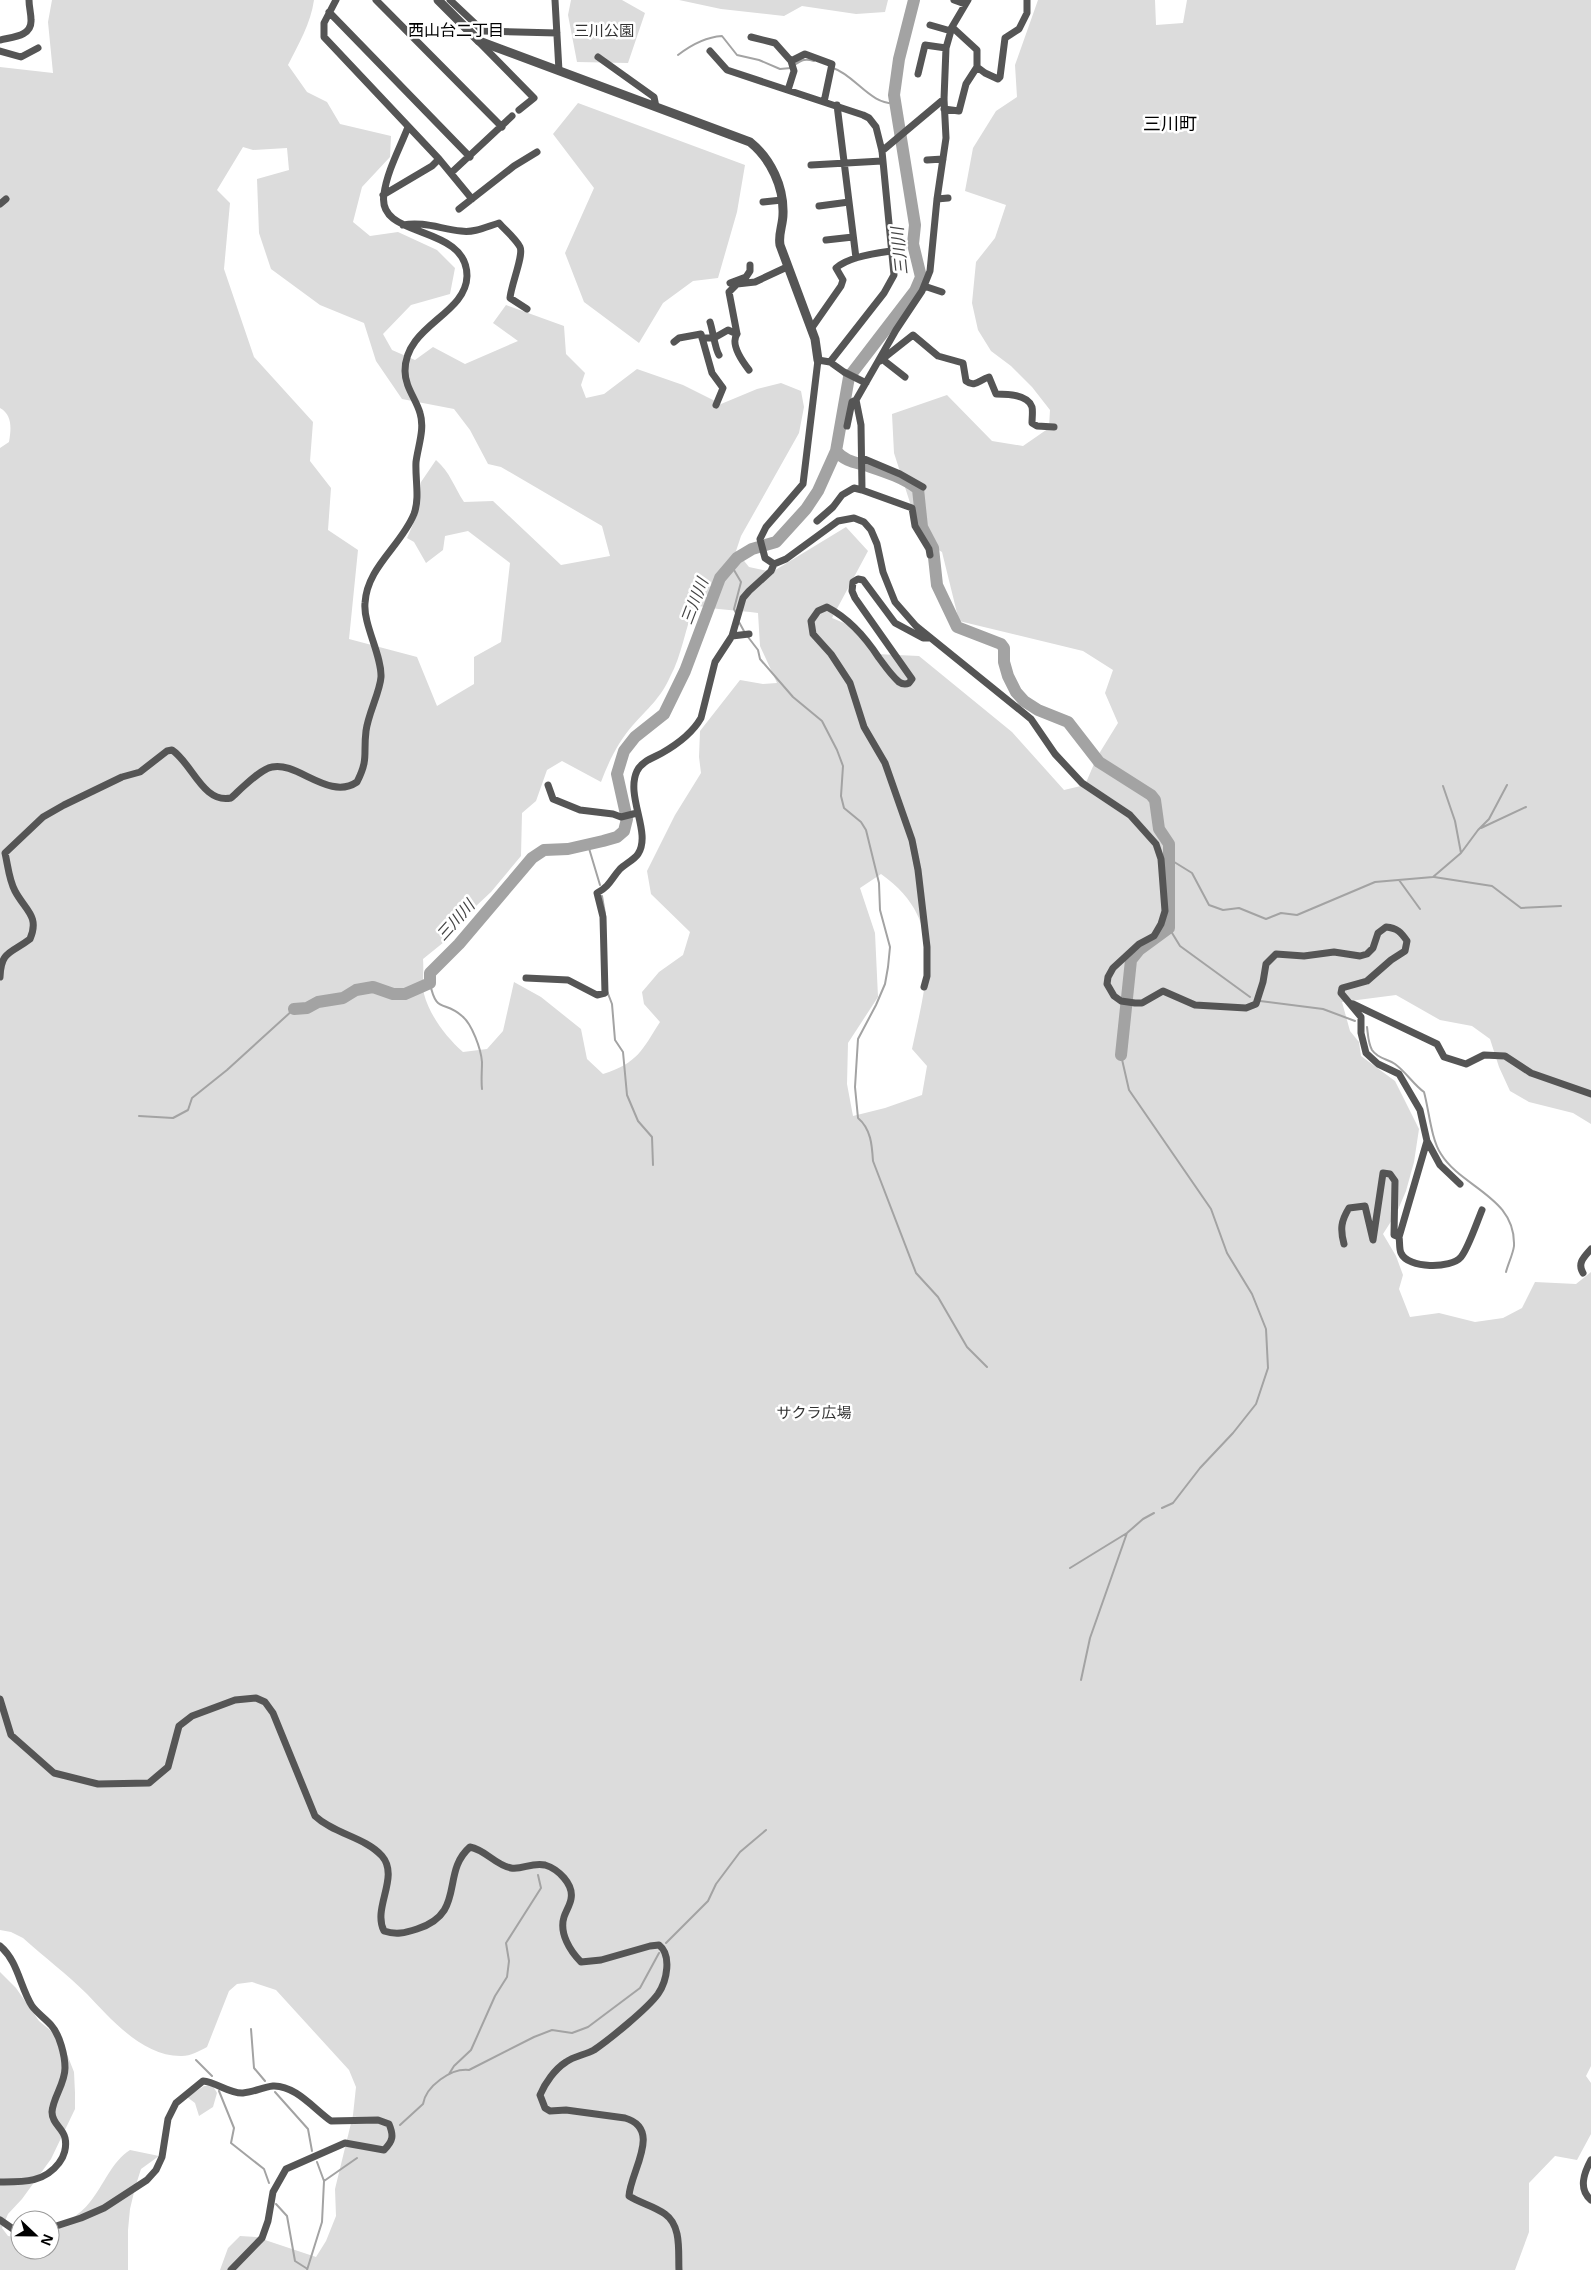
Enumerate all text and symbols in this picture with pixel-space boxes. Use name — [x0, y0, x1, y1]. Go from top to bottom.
district label: 西山台二丁目 — [408, 19, 504, 41]
park label: 三川公園 — [574, 20, 634, 40]
district label: 三川町 — [1143, 111, 1197, 135]
water label: 三川川 — [885, 224, 912, 276]
water label: 三川川 — [675, 573, 714, 627]
water label: 三川川 — [431, 893, 481, 945]
park label: サクラ広場 — [776, 1402, 852, 1422]
north arrow — [10, 2210, 60, 2260]
text: N — [37, 2231, 58, 2249]

